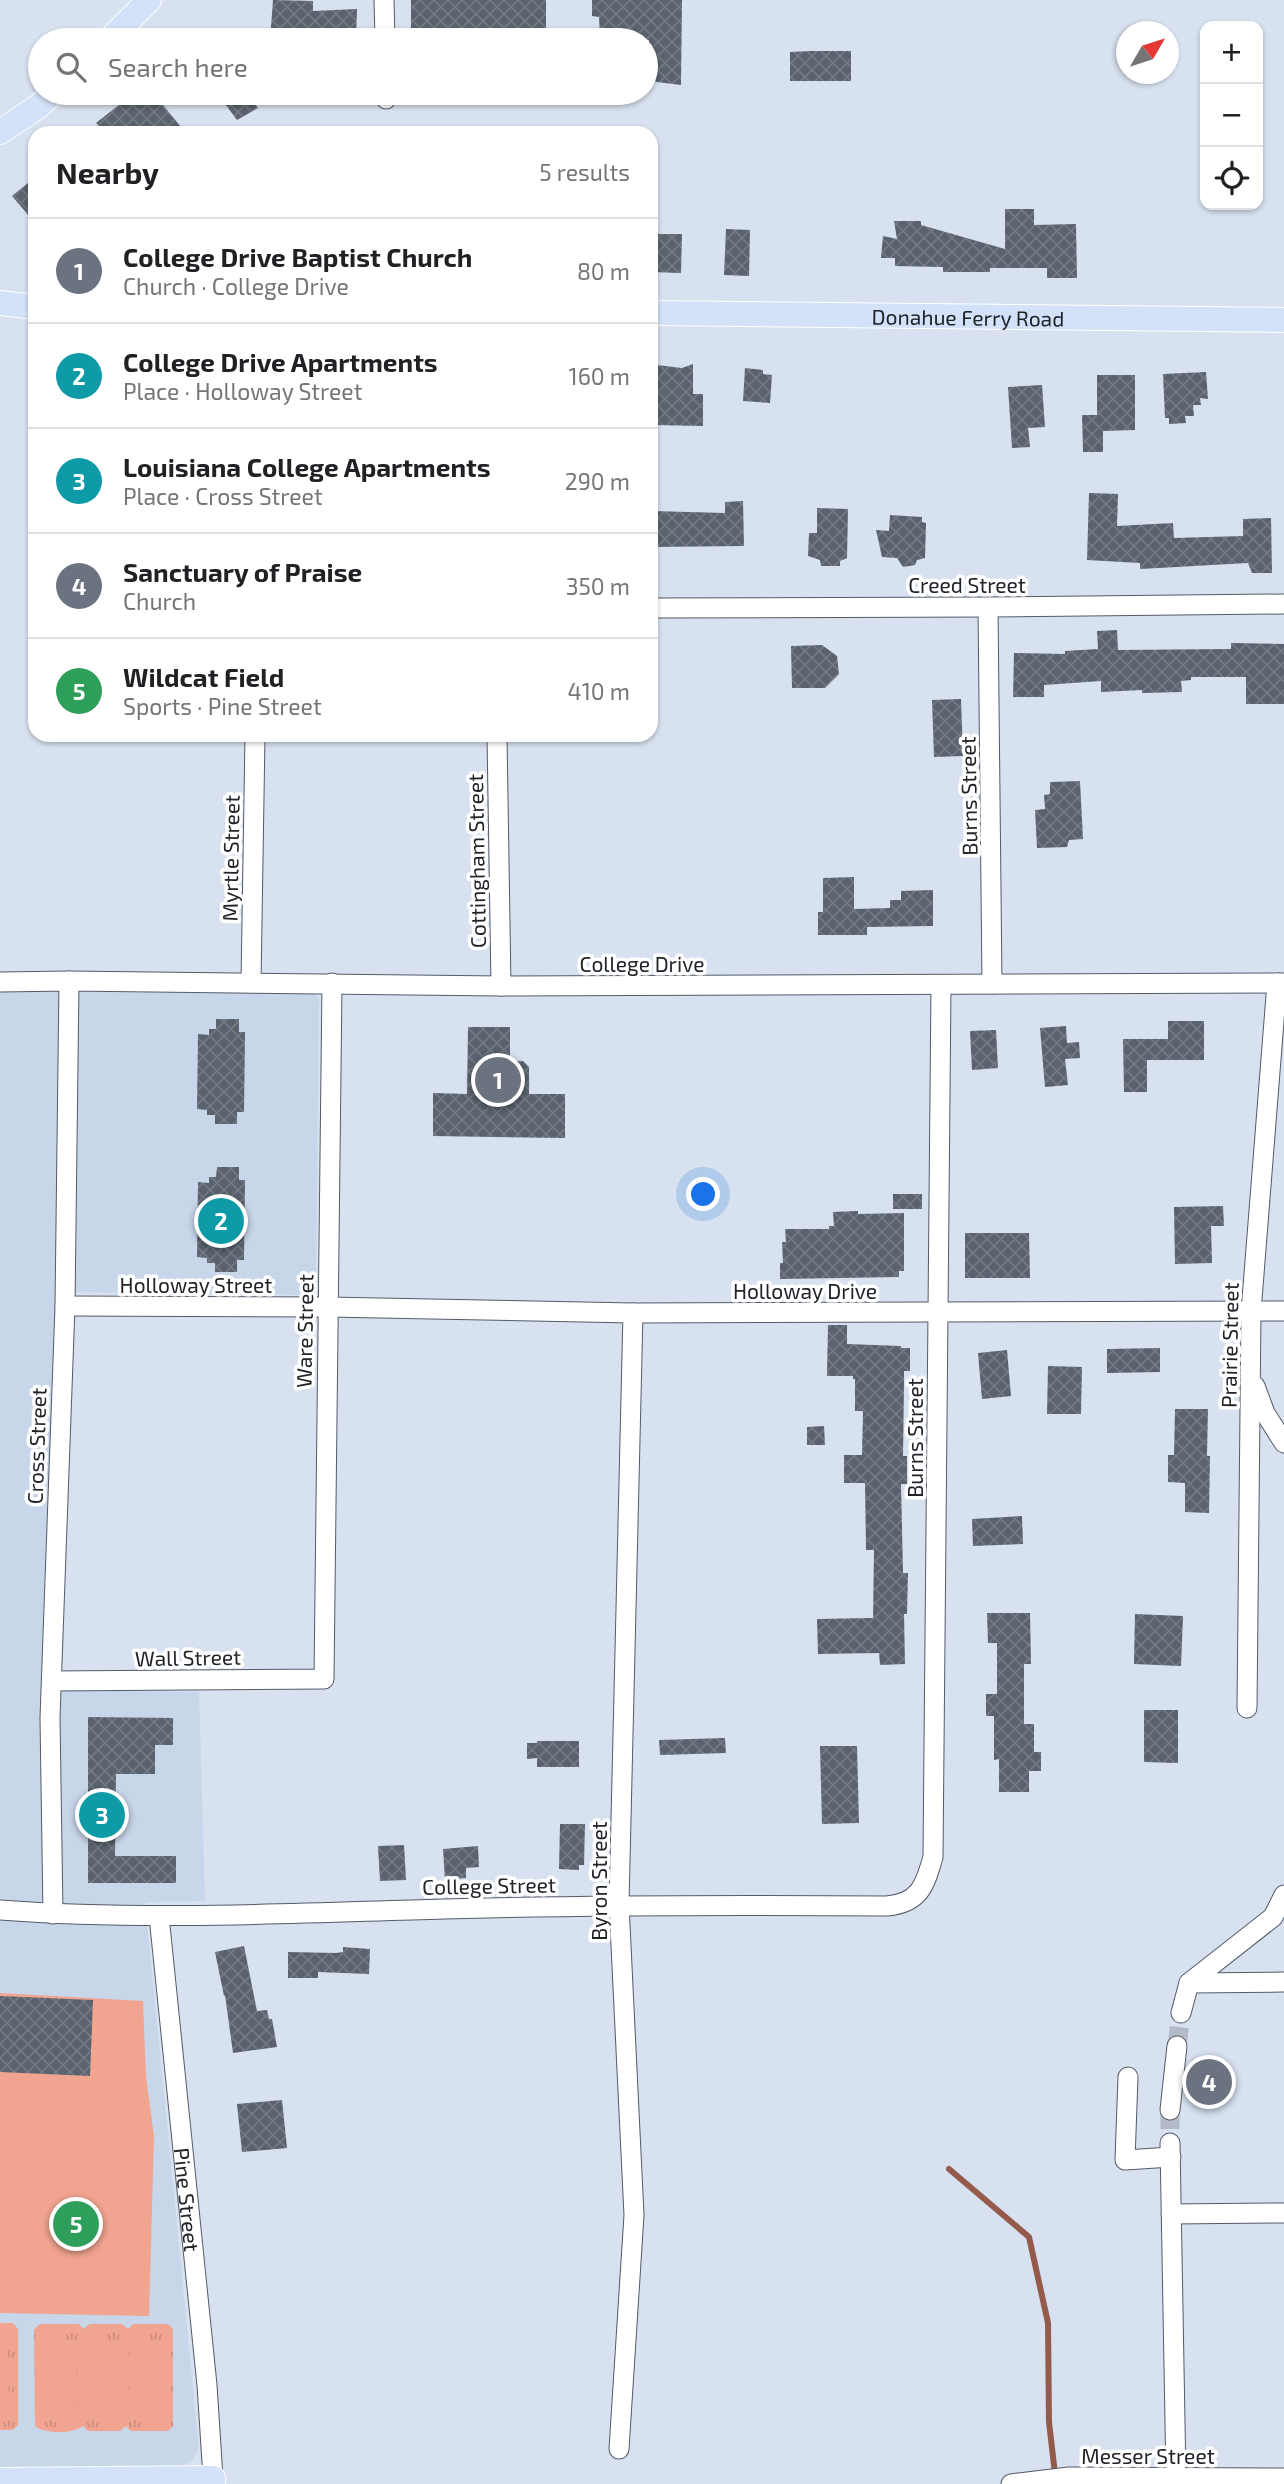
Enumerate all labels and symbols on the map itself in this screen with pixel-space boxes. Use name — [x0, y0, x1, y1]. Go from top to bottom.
north arrow — [1116, 21, 1179, 84]
street label: Donahue Ferry Road — [872, 303, 1064, 330]
street label: Creed Street — [908, 572, 1026, 597]
street label: Burns Street — [954, 736, 982, 856]
street label: Cottingham Street — [462, 774, 490, 948]
street label: Myrtle Street — [216, 795, 244, 921]
street label: College Drive — [579, 951, 705, 976]
pin: 1 — [475, 1054, 521, 1106]
your location — [686, 1177, 720, 1211]
pin: 2 — [198, 1195, 244, 1247]
street label: Holloway Street — [120, 1272, 272, 1297]
street label: Ware Street — [291, 1274, 317, 1388]
street label: Holloway Drive — [733, 1278, 877, 1303]
street label: Prairie Street — [1215, 1282, 1243, 1408]
street label: Burns Street — [902, 1378, 927, 1498]
street label: Cross Street — [21, 1387, 51, 1505]
street label: Wall Street — [135, 1644, 241, 1670]
pin: 3 — [79, 1789, 125, 1841]
street label: Byron Street — [586, 1821, 611, 1941]
street label: College Street — [422, 1871, 556, 1899]
pin: 4 — [1186, 2056, 1232, 2108]
street label: Pine Street — [170, 2146, 206, 2253]
pin: 5 — [53, 2198, 99, 2250]
street label: Messer Street — [1081, 2443, 1215, 2468]

